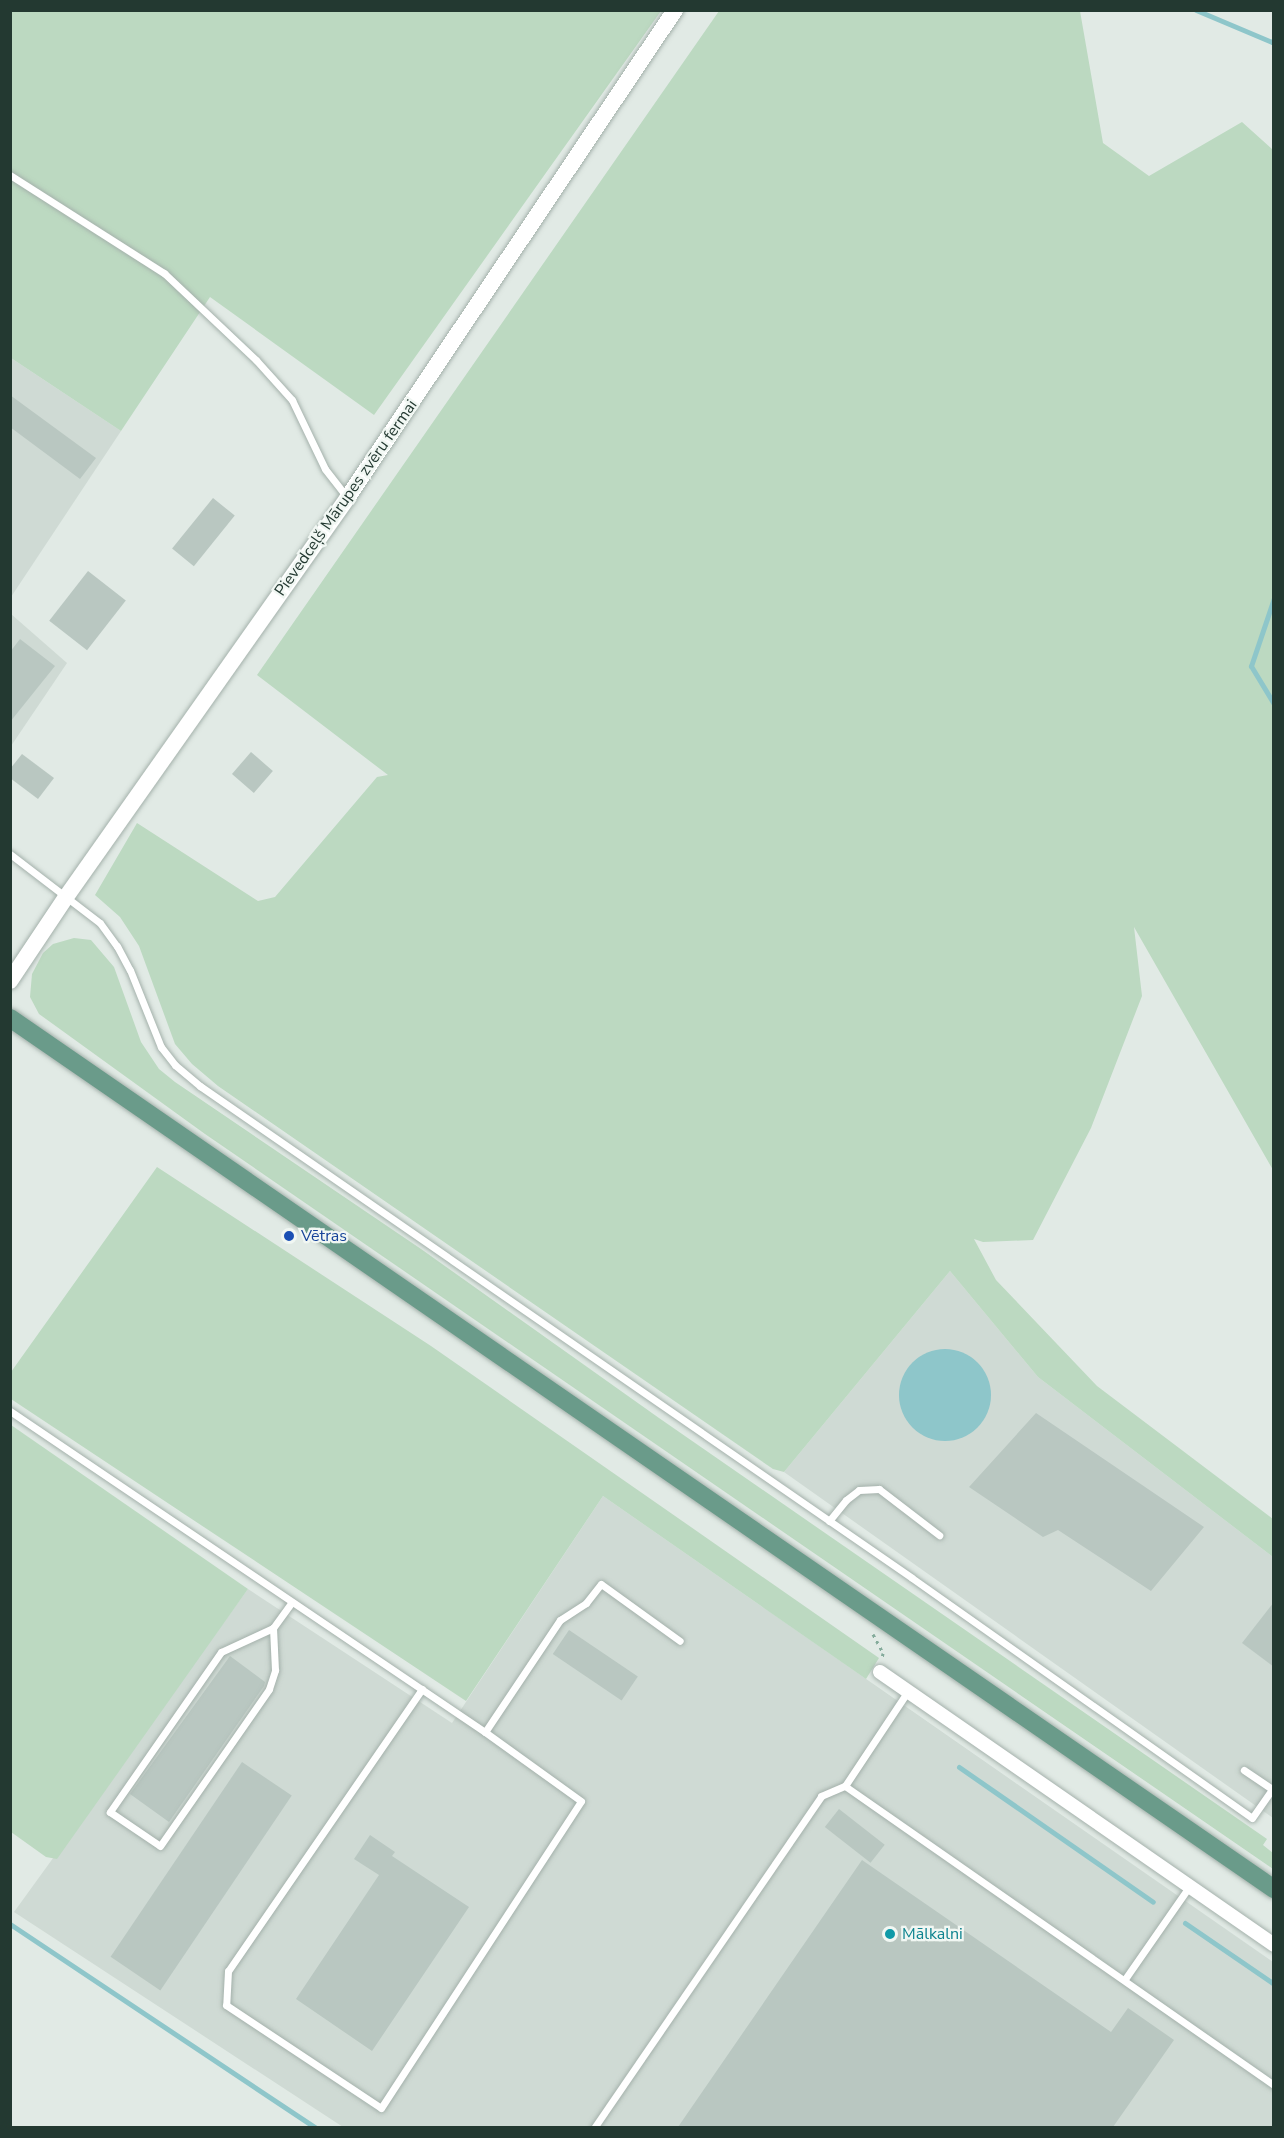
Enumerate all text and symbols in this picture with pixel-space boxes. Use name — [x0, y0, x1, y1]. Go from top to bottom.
street label: Pievedceļš Mārupes zvēru fermai — [271, 396, 421, 600]
place label: Vētras — [301, 1226, 347, 1246]
marker: Vētras — [282, 1229, 296, 1243]
place label: Mālkalni — [902, 1924, 963, 1944]
marker: Mālkalni — [883, 1927, 897, 1941]

